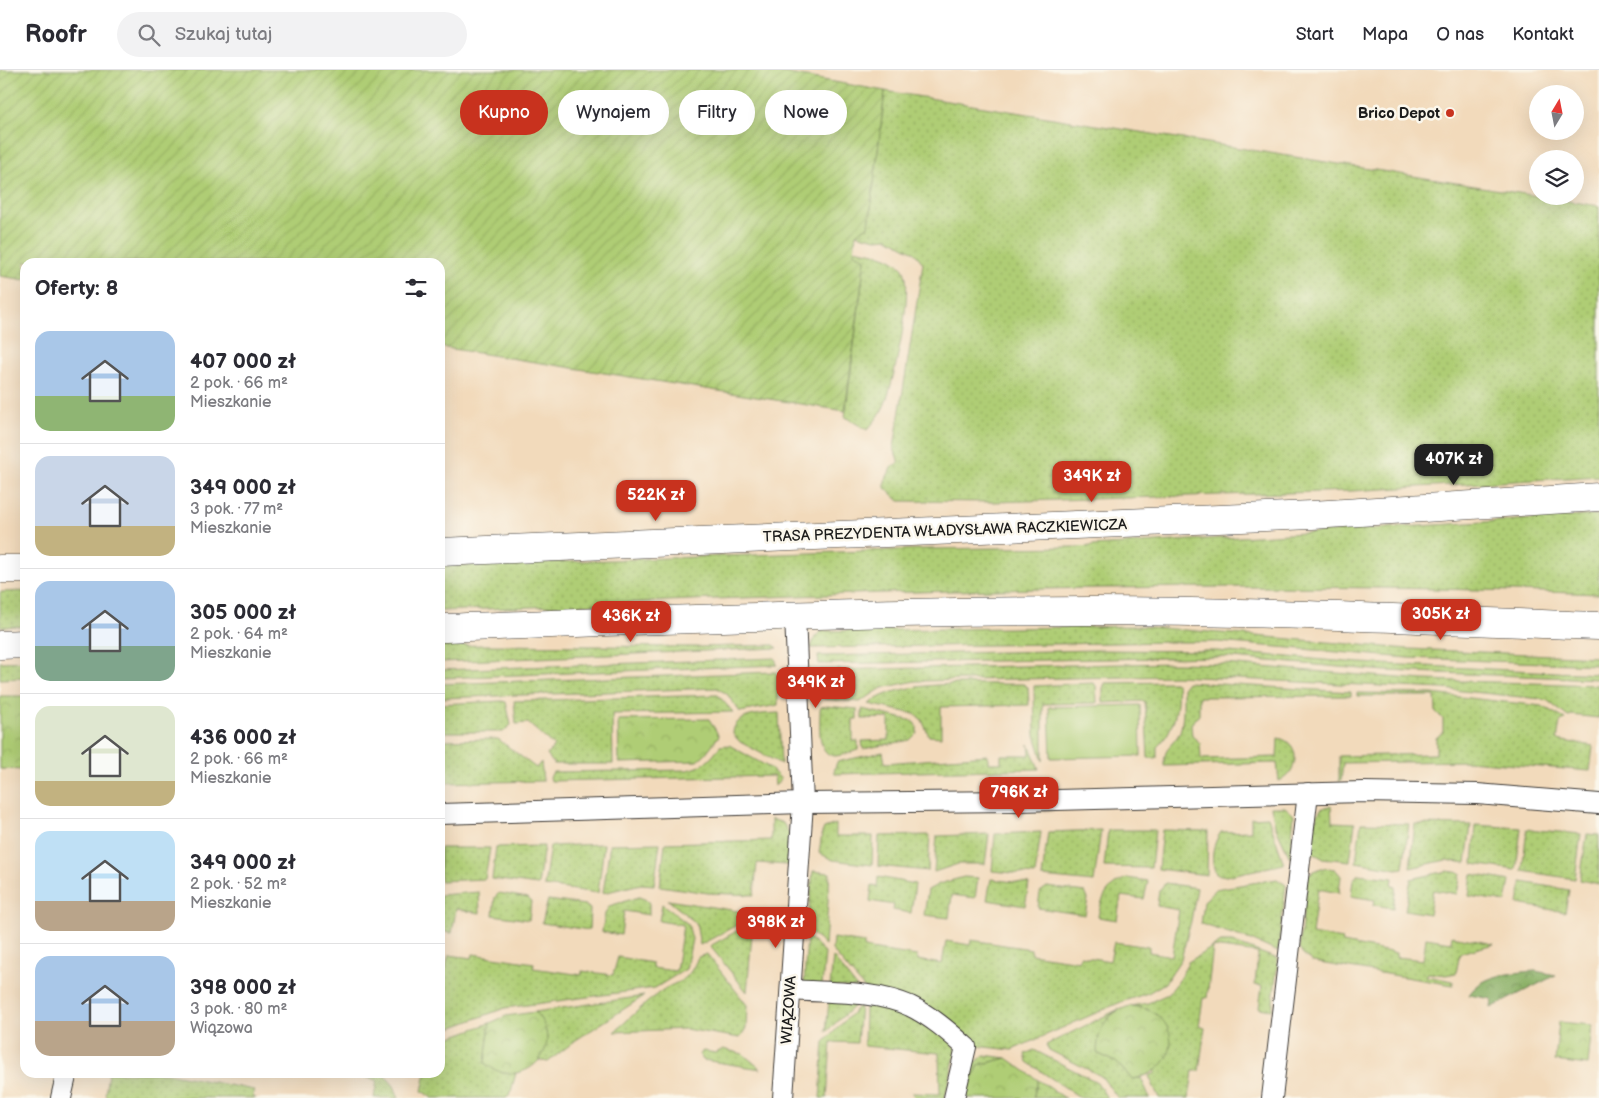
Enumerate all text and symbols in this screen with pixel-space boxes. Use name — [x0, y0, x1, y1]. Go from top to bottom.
search box — [117, 12, 467, 57]
text: Roofr — [25, 20, 87, 49]
icon: search — [135, 21, 163, 49]
text: Szukaj tutaj — [175, 23, 272, 46]
text: Start — [1296, 24, 1334, 45]
text: Mapa — [1362, 24, 1408, 45]
text: O nas — [1436, 24, 1484, 45]
text: Kontakt — [1512, 24, 1574, 45]
north arrow — [1529, 85, 1584, 140]
map controls — [1529, 85, 1584, 205]
chip: Kupno — [460, 90, 548, 135]
chip: Wynajem — [558, 90, 669, 135]
chip: Filtry — [679, 90, 755, 135]
chip: Nowe — [765, 90, 847, 135]
place label: Brico Depot — [1358, 104, 1440, 123]
marker: Brico Depot — [1444, 107, 1456, 119]
button: layers — [1529, 150, 1584, 205]
icon: filters — [402, 274, 430, 302]
text: Oferty: 8 — [35, 276, 118, 301]
text: 407 000 zł — [190, 349, 296, 374]
icon: home — [75, 351, 135, 411]
text: 2 pok. · 66 m² — [190, 374, 288, 393]
text: Mieszkanie — [190, 393, 272, 412]
pin: 407K zł — [1408, 444, 1500, 486]
text: 407K zł — [1425, 450, 1483, 469]
pin: 349K zł — [1046, 460, 1138, 503]
text: 349K zł — [1063, 467, 1121, 486]
text: 349 000 zł — [190, 475, 296, 500]
icon: home — [75, 476, 135, 536]
pin: 522K zł — [610, 480, 702, 522]
text: 522K zł — [627, 486, 685, 505]
text: 3 pok. · 77 m² — [190, 500, 283, 519]
street label: TRASA PREZYDENTA WŁADYSŁAWA RACZKIEWICZA — [763, 515, 1128, 547]
text: Mieszkanie — [190, 519, 272, 538]
pin: 305K zł — [1395, 598, 1487, 641]
text: 305 000 zł — [190, 600, 296, 625]
pin: 436K zł — [585, 600, 677, 643]
icon: home — [75, 601, 135, 661]
text: 305K zł — [1412, 605, 1470, 624]
text: 436K zł — [602, 607, 660, 626]
text: 2 pok. · 64 m² — [190, 625, 288, 644]
text: Mieszkanie — [190, 644, 272, 663]
pin: 349K zł — [770, 666, 862, 709]
text: 349K zł — [787, 673, 845, 692]
text: 436 000 zł — [190, 725, 296, 750]
icon: home — [75, 726, 135, 786]
text: 2 pok. · 66 m² — [190, 750, 288, 769]
text: Mieszkanie — [190, 769, 272, 788]
pin: 796K zł — [973, 776, 1065, 819]
text: 796K zł — [990, 783, 1048, 802]
text: 349 000 zł — [190, 850, 296, 875]
icon: home — [75, 851, 135, 911]
text: 2 pok. · 52 m² — [190, 875, 287, 894]
text: Mieszkanie — [190, 894, 272, 913]
pin: 398K zł — [730, 906, 822, 949]
text: 398K zł — [747, 913, 805, 932]
street label: WIĄZOWA — [777, 974, 801, 1045]
text: 398 000 zł — [190, 975, 296, 1000]
icon: home — [75, 976, 135, 1036]
text: 3 pok. · 80 m² — [190, 1000, 287, 1019]
text: Wiązowa — [190, 1019, 253, 1038]

